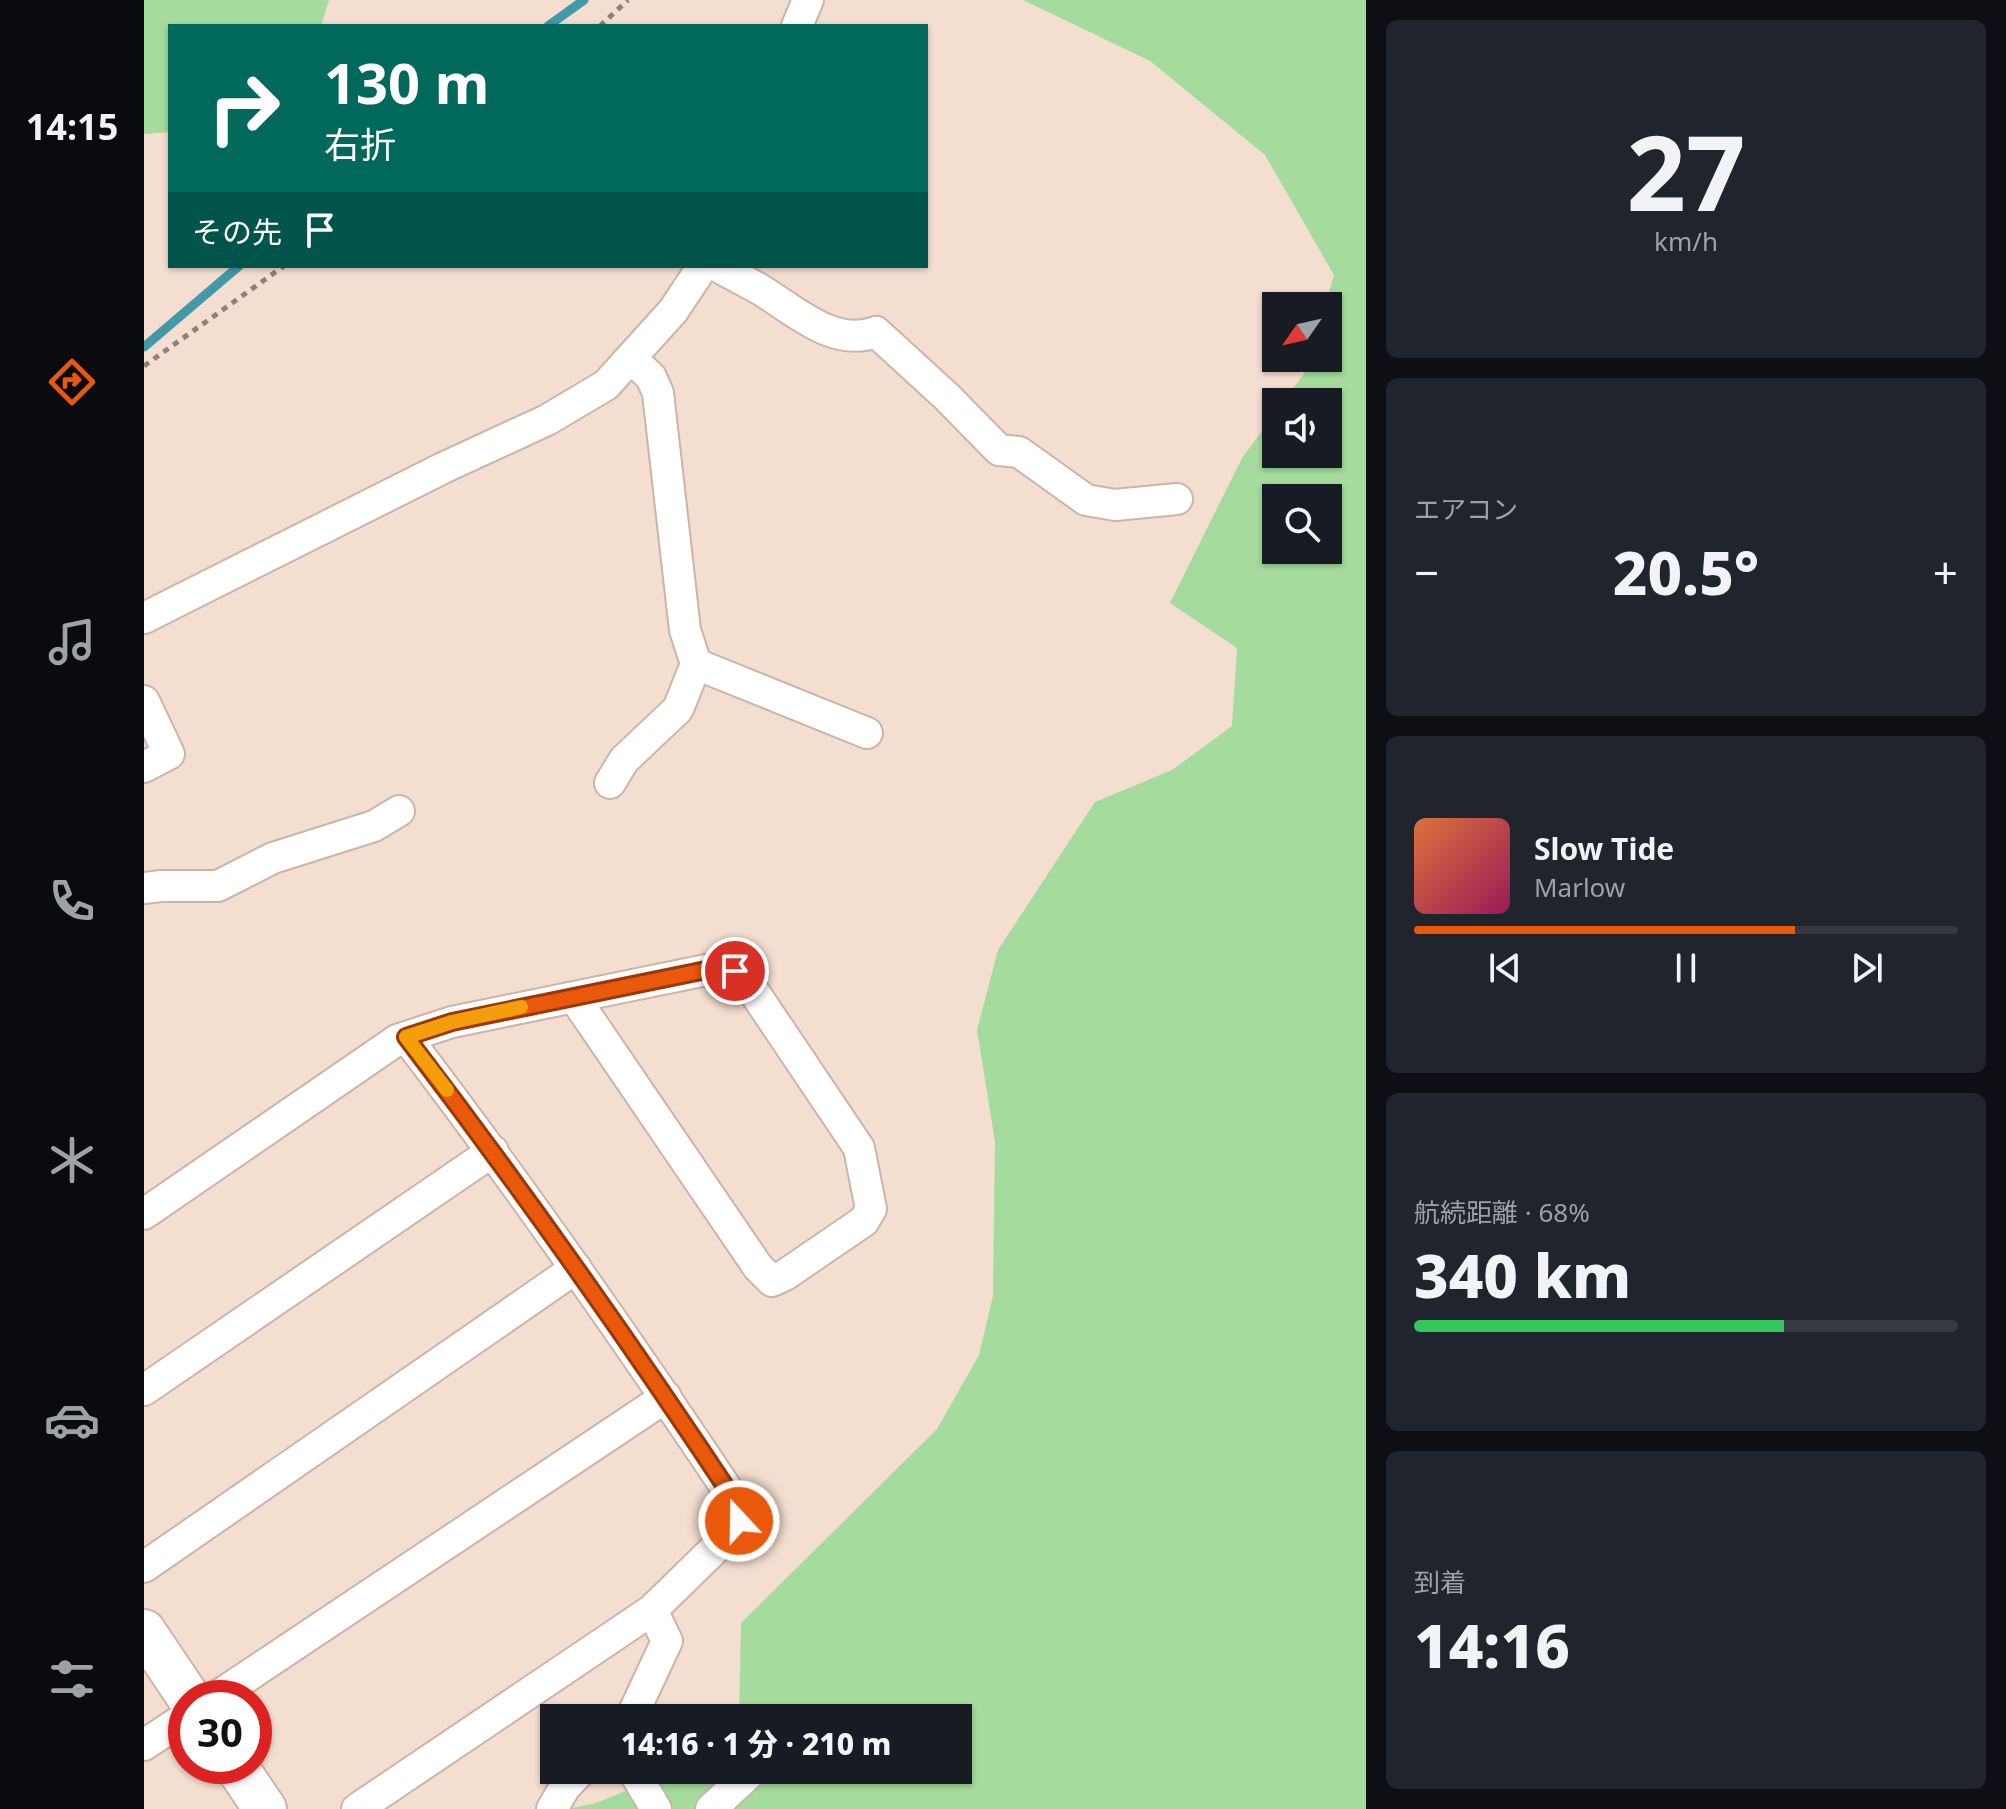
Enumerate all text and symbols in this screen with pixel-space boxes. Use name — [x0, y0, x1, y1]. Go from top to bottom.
text: 130 m — [324, 44, 489, 120]
icon: right — [192, 56, 296, 160]
text: 27 — [1627, 100, 1745, 241]
text: 14:15 — [26, 102, 118, 151]
text: 右折 — [324, 120, 396, 169]
icon: arrive — [298, 208, 342, 252]
text: その先 — [192, 211, 282, 252]
text: km/h — [1654, 223, 1718, 259]
north arrow — [1262, 292, 1342, 372]
map controls — [1262, 292, 1342, 564]
icon: directions — [44, 354, 100, 410]
button: sound — [1262, 388, 1342, 468]
button: search — [1262, 484, 1342, 564]
text: エアコン — [1414, 491, 1518, 527]
text: 20.5° — [1613, 531, 1759, 613]
text: − — [1414, 542, 1439, 602]
text: + — [1933, 542, 1958, 602]
icon: music — [44, 614, 100, 670]
text: Slow Tide — [1534, 828, 1674, 869]
text: Marlow — [1534, 869, 1625, 905]
icon: phone — [44, 873, 100, 929]
pin — [701, 937, 769, 1005]
icon: previous — [1483, 946, 1527, 990]
icon: pause — [1664, 946, 1708, 990]
icon: next — [1845, 946, 1889, 990]
icon: arrive — [713, 949, 757, 993]
icon: climate — [44, 1132, 100, 1188]
text: 航続距離 · 68% — [1414, 1194, 1590, 1230]
text: 340 km — [1414, 1234, 1631, 1316]
icon: car — [44, 1392, 100, 1448]
position arrow — [697, 1479, 781, 1563]
text: 到着 — [1414, 1564, 1466, 1600]
text: 14:16 — [1414, 1604, 1570, 1686]
icon: filters — [44, 1651, 100, 1707]
speed limit sign: 30 — [168, 1680, 272, 1784]
text: 14:16 · 1 分 · 210 m — [621, 1723, 891, 1764]

